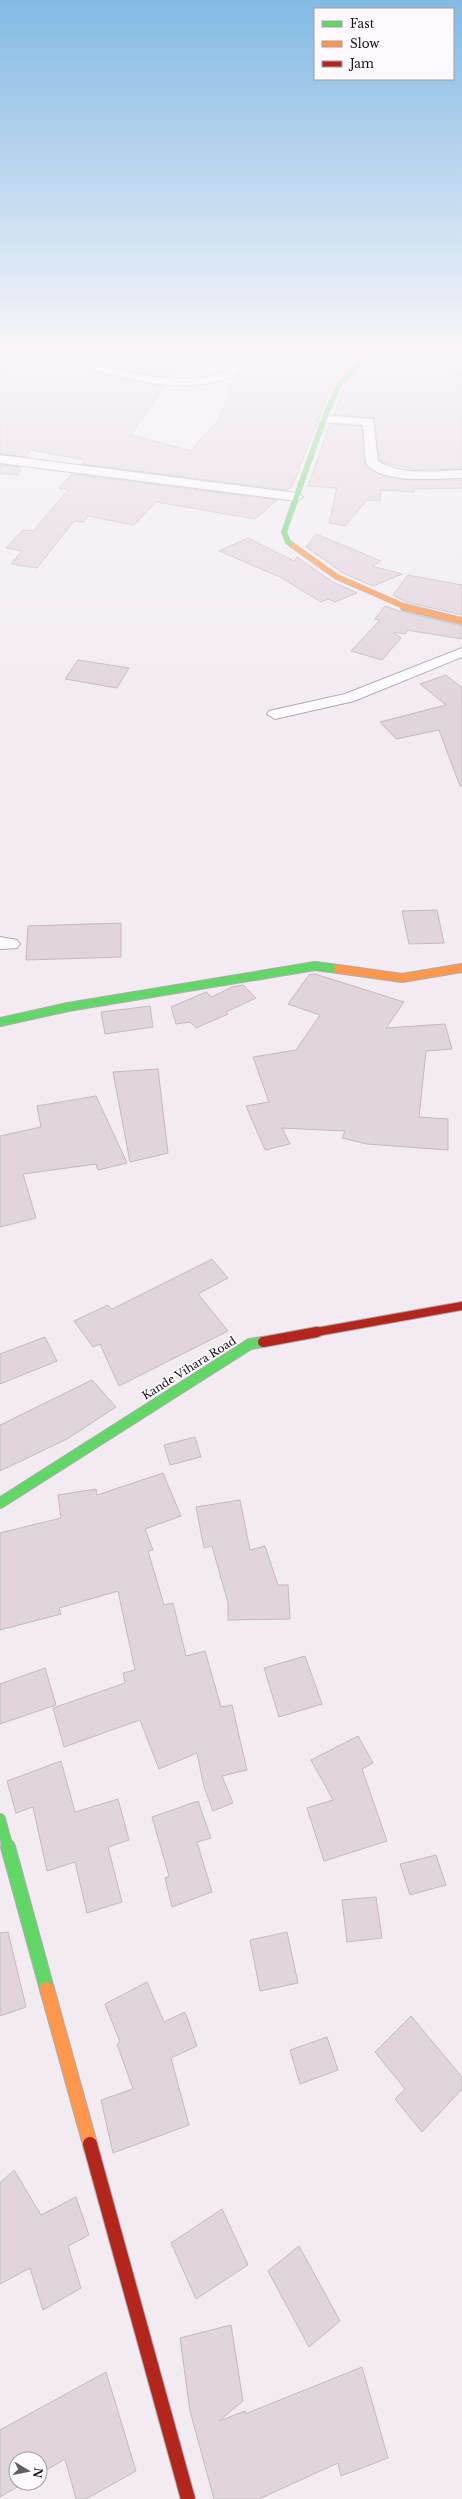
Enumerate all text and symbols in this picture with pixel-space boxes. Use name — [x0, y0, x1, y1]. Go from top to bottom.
legend — [314, 8, 454, 80]
text: Fast — [350, 16, 375, 31]
text: Slow — [350, 36, 380, 51]
text: Jam — [348, 56, 374, 71]
street label: Kande Vihara Road — [139, 1333, 239, 1403]
north arrow — [8, 2451, 48, 2491]
text: N — [30, 2466, 46, 2480]

